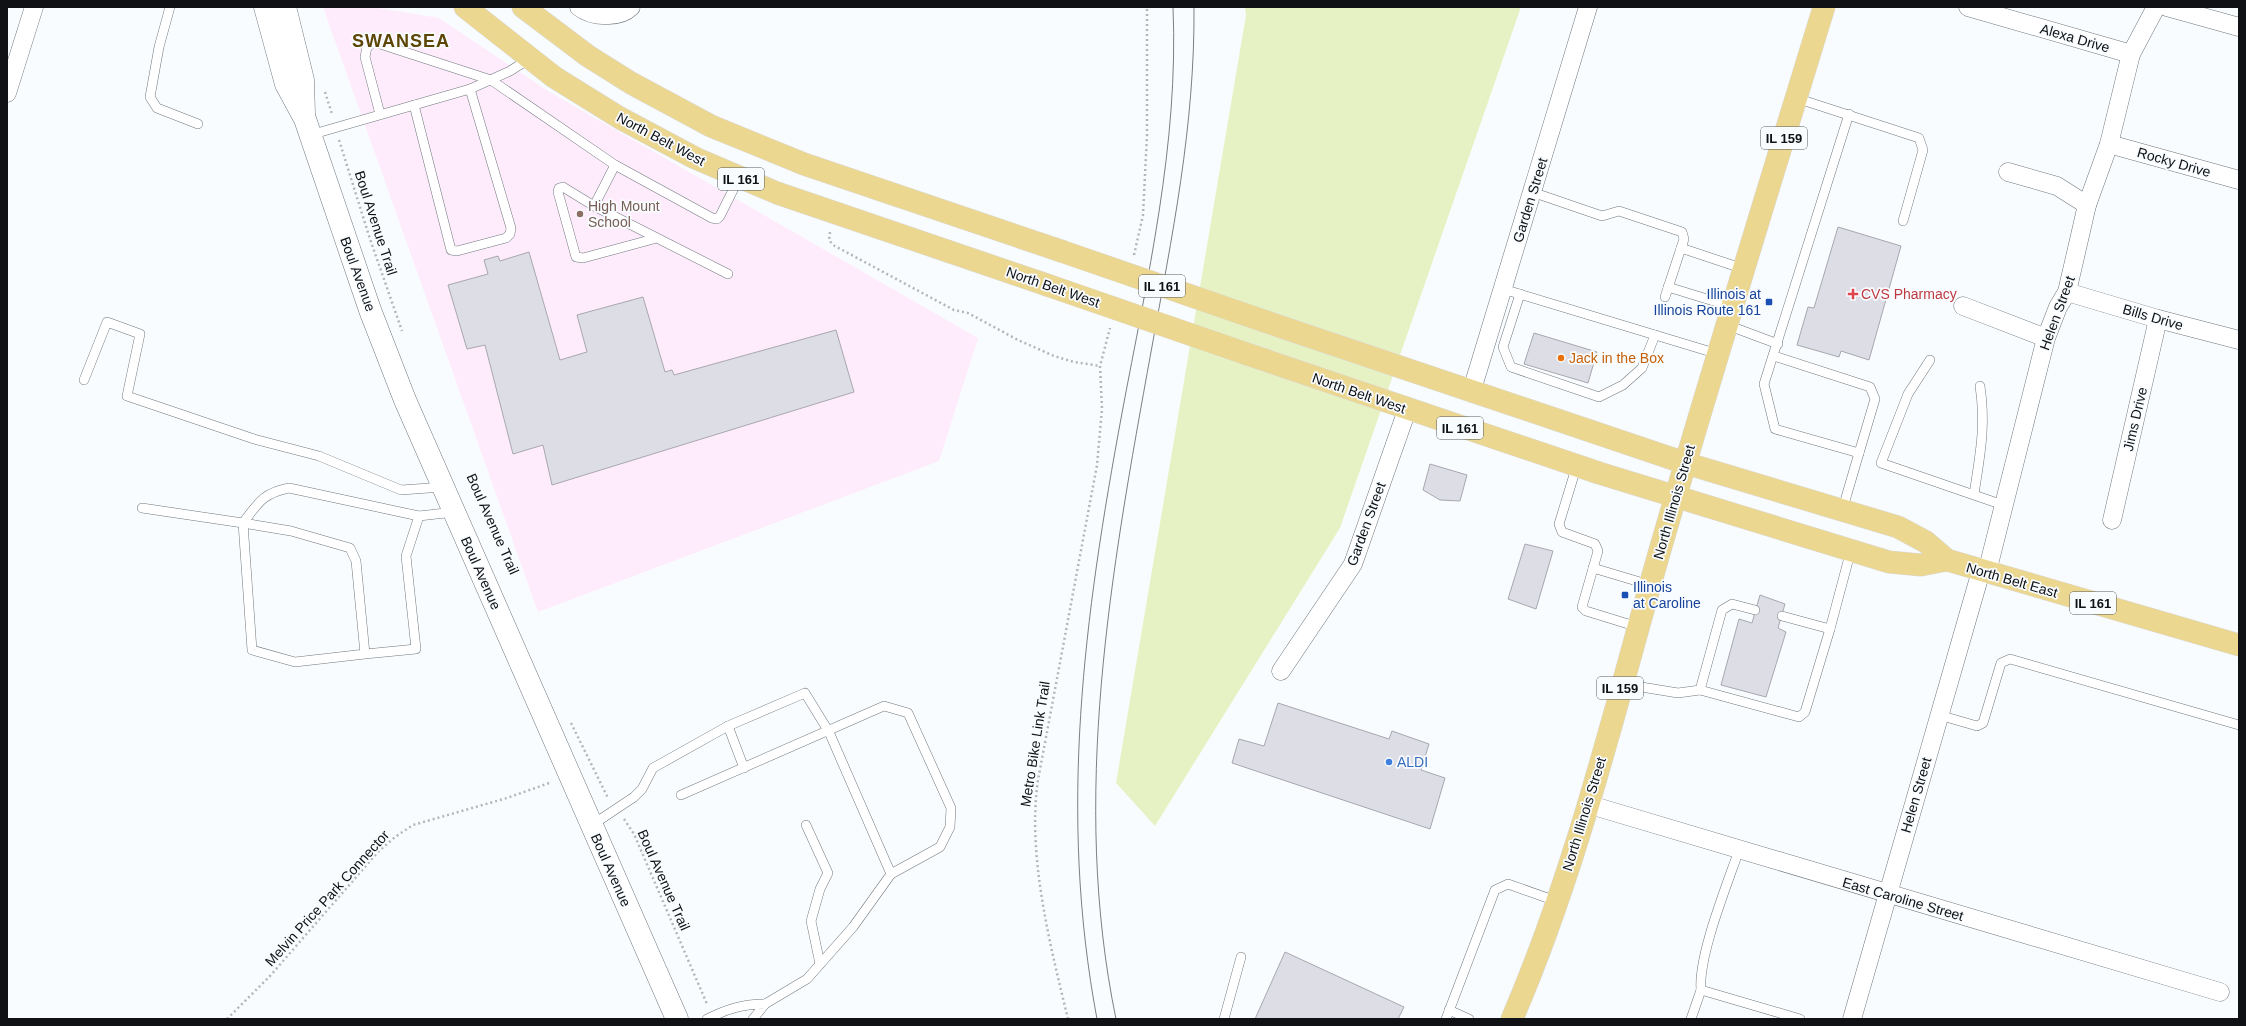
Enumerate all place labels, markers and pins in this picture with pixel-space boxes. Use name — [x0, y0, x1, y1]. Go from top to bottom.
place label: High Mount School — [588, 198, 660, 230]
marker: High Mount School — [575, 209, 585, 219]
place label: Illinois at Illinois Route 161 — [1654, 286, 1761, 318]
place label: CVS Pharmacy — [1861, 286, 1957, 302]
marker: CVS Pharmacy — [1848, 289, 1858, 299]
marker: Illinois at Illinois Route 161 — [1764, 297, 1774, 307]
place label: Jack in the Box — [1569, 350, 1664, 366]
marker: Jack in the Box — [1556, 353, 1566, 363]
place label: Illinois at Caroline — [1633, 579, 1701, 611]
marker: Illinois at Caroline — [1620, 590, 1630, 600]
place label: ALDI — [1397, 754, 1428, 770]
marker: ALDI — [1384, 757, 1394, 767]

